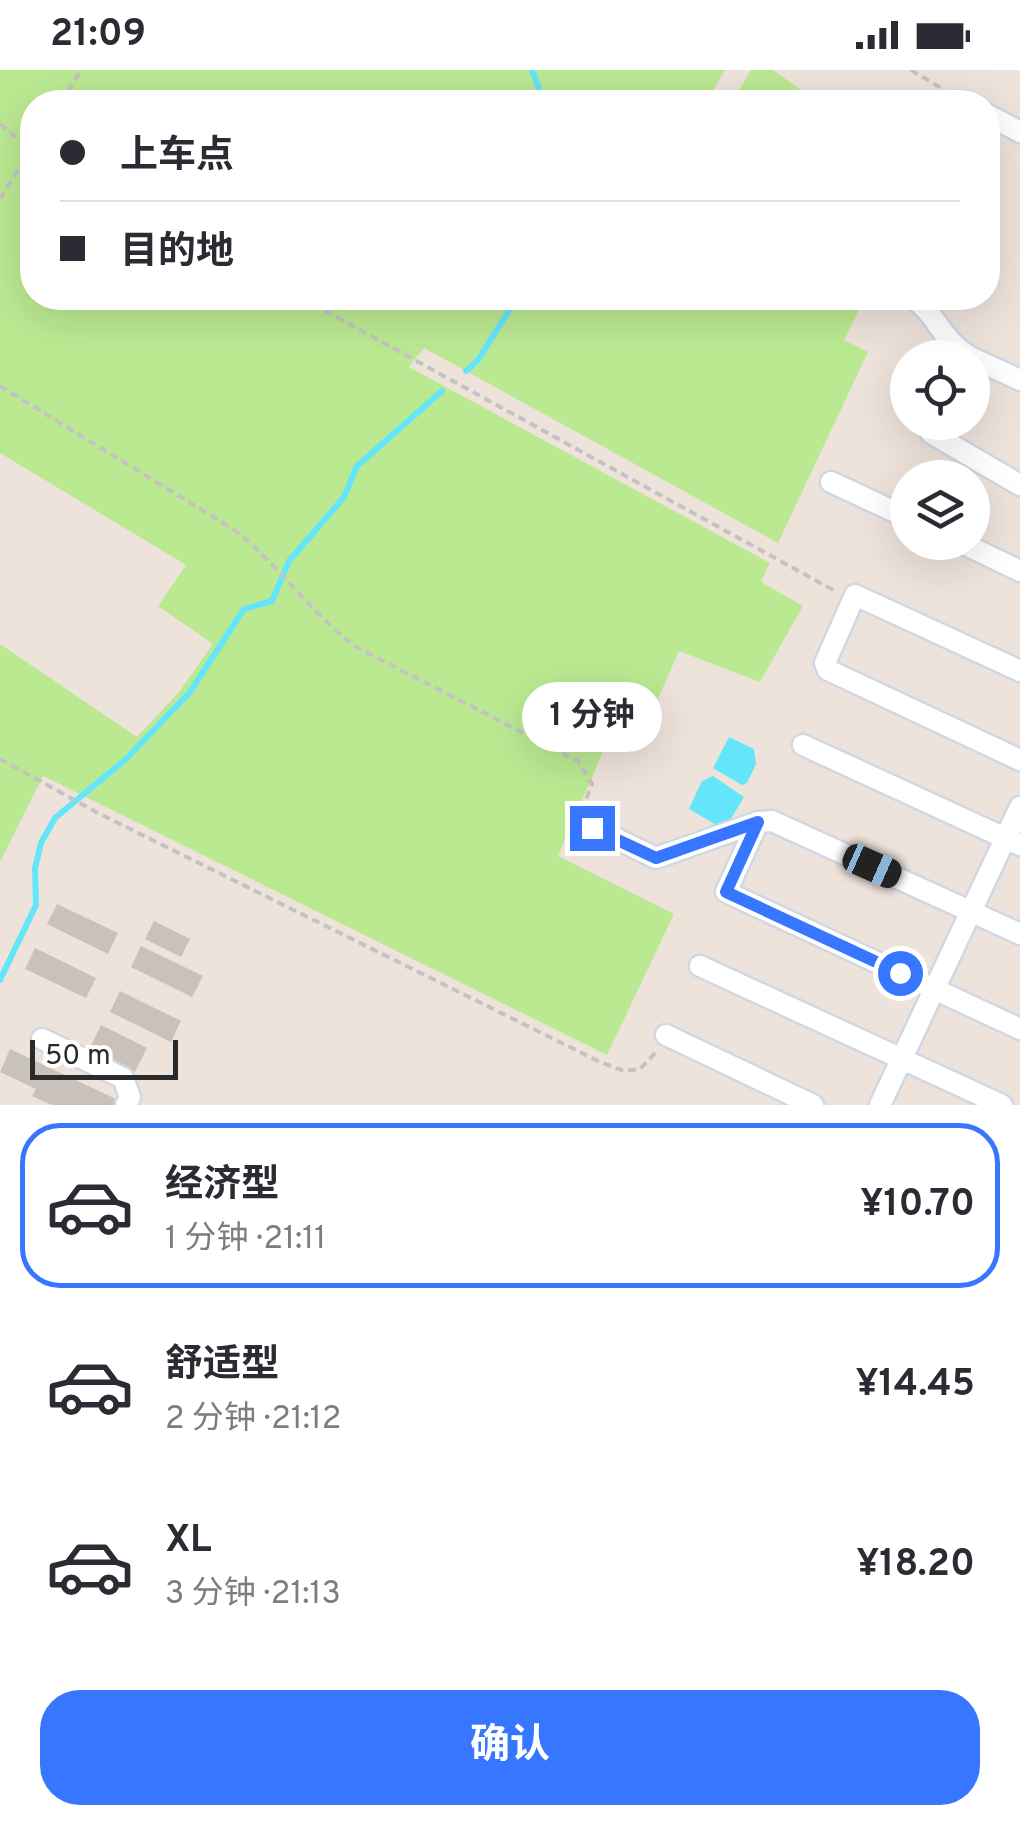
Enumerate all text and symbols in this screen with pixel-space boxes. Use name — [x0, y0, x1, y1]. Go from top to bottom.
text: 21:09 — [50, 11, 146, 60]
text: 上车点 — [120, 133, 234, 182]
text: 目的地 — [120, 229, 234, 278]
map controls — [890, 340, 990, 560]
button: locate — [890, 340, 990, 440]
button: layers — [890, 460, 990, 560]
callout: 1 分钟 — [522, 683, 662, 753]
text: 1 分钟 — [550, 697, 634, 737]
route end — [570, 806, 615, 851]
car — [838, 840, 906, 892]
route start — [878, 951, 923, 996]
scale bar — [30, 1035, 178, 1080]
text: 50 m — [45, 1039, 111, 1075]
icon: car — [45, 1161, 135, 1251]
text: 经济型 — [165, 1162, 279, 1211]
text: ¥10.70 — [860, 1181, 975, 1230]
text: 1 分钟 · 21:11 — [165, 1220, 326, 1260]
icon: car — [45, 1341, 135, 1431]
text: 舒适型 — [165, 1342, 279, 1391]
text: ¥14.45 — [855, 1361, 975, 1410]
text: 2 分钟 · 21:12 — [165, 1400, 341, 1440]
text: XL — [165, 1517, 212, 1566]
icon: car — [45, 1521, 135, 1611]
text: ¥18.20 — [856, 1541, 975, 1590]
text: 3 分钟 · 21:13 — [165, 1575, 341, 1615]
button: 确认 — [40, 1690, 980, 1805]

